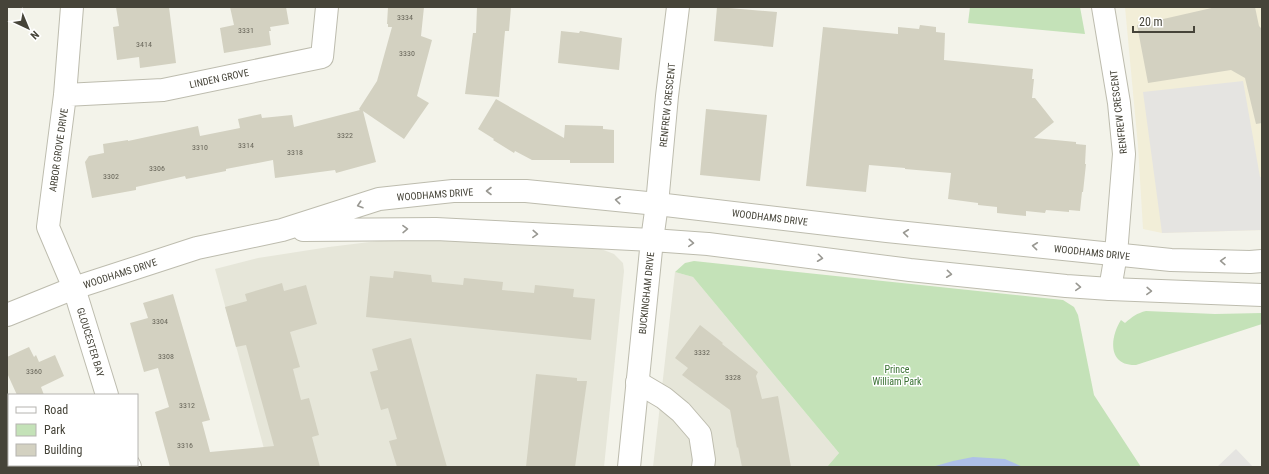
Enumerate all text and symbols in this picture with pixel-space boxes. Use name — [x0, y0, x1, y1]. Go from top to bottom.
north arrow — [8, 8, 48, 48]
scale bar — [1133, 8, 1194, 34]
house number: 3334 — [397, 13, 413, 22]
text: 20 m — [1139, 15, 1163, 29]
house number: 3331 — [238, 26, 254, 35]
text: N — [27, 28, 42, 42]
house number: 3414 — [136, 40, 152, 49]
house number: 3330 — [399, 49, 415, 58]
street label: RENFREW CRESCENT — [658, 62, 677, 148]
street label: LINDEN GROVE — [188, 67, 250, 90]
street label: RENFREW CRESCENT — [1108, 69, 1129, 155]
street label: ARBOR GROVE DRIVE — [47, 108, 70, 193]
house number: 3322 — [337, 131, 353, 140]
house number: 3314 — [238, 141, 254, 150]
house number: 3310 — [192, 143, 208, 152]
house number: 3318 — [287, 148, 303, 157]
house number: 3306 — [149, 164, 165, 173]
house number: 3302 — [103, 172, 119, 181]
street label: WOODHAMS DRIVE — [396, 186, 474, 203]
one-way arrow — [486, 187, 492, 195]
one-way arrow — [615, 196, 621, 205]
one-way arrow — [357, 200, 364, 209]
street label: WOODHAMS DRIVE — [731, 207, 809, 228]
one-way arrow — [402, 225, 408, 233]
one-way arrow — [903, 228, 909, 237]
one-way arrow — [532, 229, 538, 238]
one-way arrow — [688, 238, 694, 247]
one-way arrow — [1032, 241, 1038, 250]
street label: WOODHAMS DRIVE — [1053, 243, 1131, 262]
street label: BUCKINGHAM DRIVE — [637, 251, 656, 335]
one-way arrow — [817, 253, 823, 262]
street label: WOODHAMS DRIVE — [82, 256, 158, 291]
one-way arrow — [1220, 257, 1226, 266]
one-way arrow — [945, 269, 952, 278]
one-way arrow — [1075, 283, 1081, 291]
one-way arrow — [1146, 287, 1152, 295]
street label: GLOUCESTER BAY — [75, 306, 106, 379]
house number: 3304 — [152, 317, 168, 326]
house number: 3332 — [694, 348, 710, 357]
house number: 3308 — [158, 352, 174, 361]
park label: Prince William Park — [872, 364, 922, 387]
house number: 3360 — [26, 367, 42, 376]
house number: 3328 — [725, 373, 741, 382]
legend — [8, 394, 138, 466]
house number: 3312 — [179, 401, 195, 410]
text: Road — [44, 403, 68, 417]
text: Park — [44, 423, 66, 437]
house number: 3316 — [177, 441, 193, 450]
text: Building — [44, 443, 82, 457]

